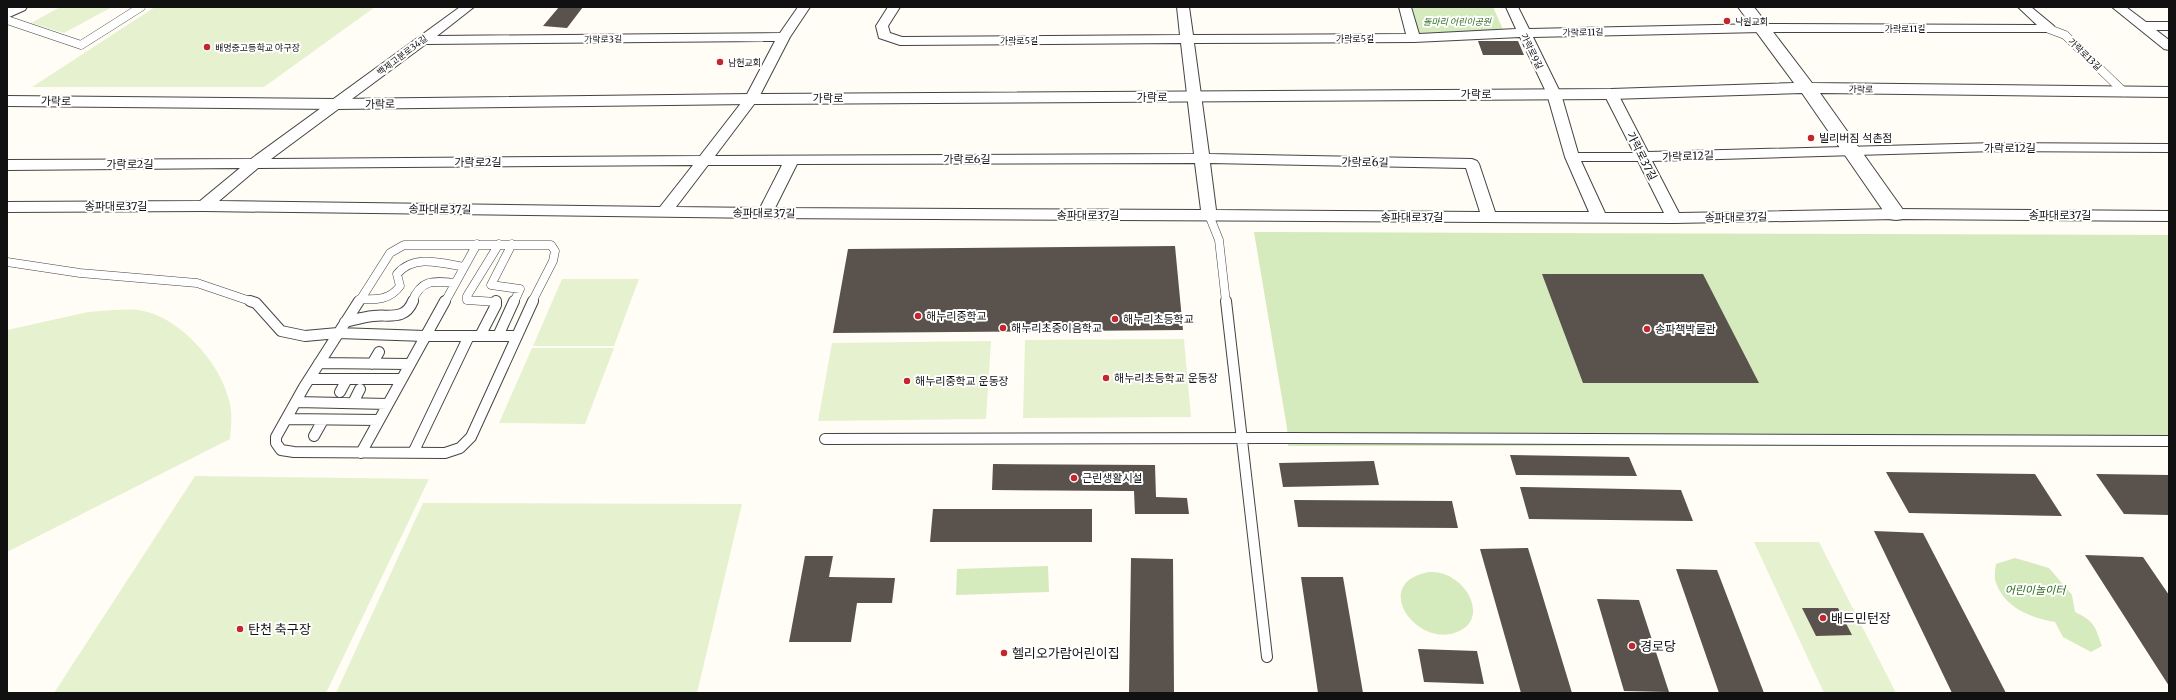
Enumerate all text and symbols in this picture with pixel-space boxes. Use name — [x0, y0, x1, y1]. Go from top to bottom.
park label: 돌마리 어린이공원 — [1423, 16, 1492, 27]
marker: 낙원교회 — [1722, 16, 1732, 26]
place label: 낙원교회 — [1735, 16, 1768, 27]
street label: 가락로11길 — [1885, 23, 1926, 34]
street label: 가락로11길 — [1562, 26, 1604, 38]
street label: 가락로9길 — [1519, 31, 1545, 71]
street label: 백제고분로34길 — [375, 32, 429, 78]
street label: 가락로3길 — [584, 33, 622, 45]
street label: 가락로5길 — [1336, 33, 1374, 44]
street label: 가락로5길 — [1000, 35, 1038, 46]
street label: 가락로13길 — [2066, 35, 2104, 73]
marker: 배명중고등학교 야구장 — [202, 42, 212, 52]
place label: 배명중고등학교 야구장 — [215, 42, 300, 53]
marker: 남현교회 — [715, 57, 725, 67]
place label: 남현교회 — [728, 57, 761, 68]
street label: 가락로 — [1848, 83, 1874, 95]
street label: 가락로 — [1461, 87, 1491, 101]
street label: 가락로 — [1137, 90, 1167, 104]
street label: 가락로 — [813, 91, 843, 105]
street label: 가락로 — [41, 94, 71, 108]
street label: 가락로 — [365, 97, 395, 111]
street label: 가락로37길 — [1624, 129, 1660, 183]
place label: 빌리버짐 석촌점 — [1819, 131, 1892, 145]
marker: 빌리버짐 석촌점 — [1806, 133, 1816, 143]
street label: 가락로12길 — [1984, 141, 2036, 155]
street label: 가락로12길 — [1662, 148, 1714, 164]
street label: 가락로6길 — [943, 152, 991, 166]
street label: 가락로2길 — [454, 155, 502, 169]
street label: 가락로6길 — [1341, 155, 1389, 169]
street label: 가락로2길 — [106, 157, 154, 171]
street label: 송파대로37길 — [85, 199, 147, 213]
street label: 송파대로37길 — [408, 201, 472, 217]
street label: 송파대로37길 — [732, 205, 796, 221]
street label: 송파대로37길 — [1057, 208, 1119, 222]
street label: 송파대로37길 — [2029, 208, 2091, 222]
street label: 송파대로37길 — [1704, 209, 1768, 225]
street label: 송파대로37길 — [1381, 210, 1443, 224]
place label: 해누리중학교 — [926, 309, 987, 323]
marker: 해누리중학교 — [913, 311, 923, 321]
place label: 해누리초등학교 — [1123, 312, 1194, 326]
marker: 해누리초등학교 — [1110, 314, 1120, 324]
place label: 해누리초중이음학교 — [1011, 321, 1102, 335]
place label: 송파책박물관 — [1655, 322, 1716, 336]
marker: 해누리초중이음학교 — [998, 323, 1008, 333]
marker: 송파책박물관 — [1642, 324, 1652, 334]
place label: 해누리초등학교 운동장 — [1114, 371, 1218, 385]
marker: 해누리초등학교 운동장 — [1101, 373, 1111, 383]
place label: 해누리중학교 운동장 — [915, 374, 1009, 388]
marker: 해누리중학교 운동장 — [902, 376, 912, 386]
place label: 근린생활시설 — [1082, 471, 1143, 485]
marker: 근린생활시설 — [1069, 473, 1079, 483]
park label: 어린이놀이터 — [2005, 583, 2067, 597]
place label: 배드민턴장 — [1831, 610, 1891, 627]
marker: 배드민턴장 — [1818, 613, 1828, 623]
place label: 탄천 축구장 — [248, 621, 311, 638]
marker: 탄천 축구장 — [235, 624, 245, 634]
place label: 경로당 — [1640, 638, 1676, 655]
marker: 경로당 — [1627, 641, 1637, 651]
place label: 헬리오가람어린이집 — [1012, 645, 1120, 662]
marker: 헬리오가람어린이집 — [999, 648, 1009, 658]

